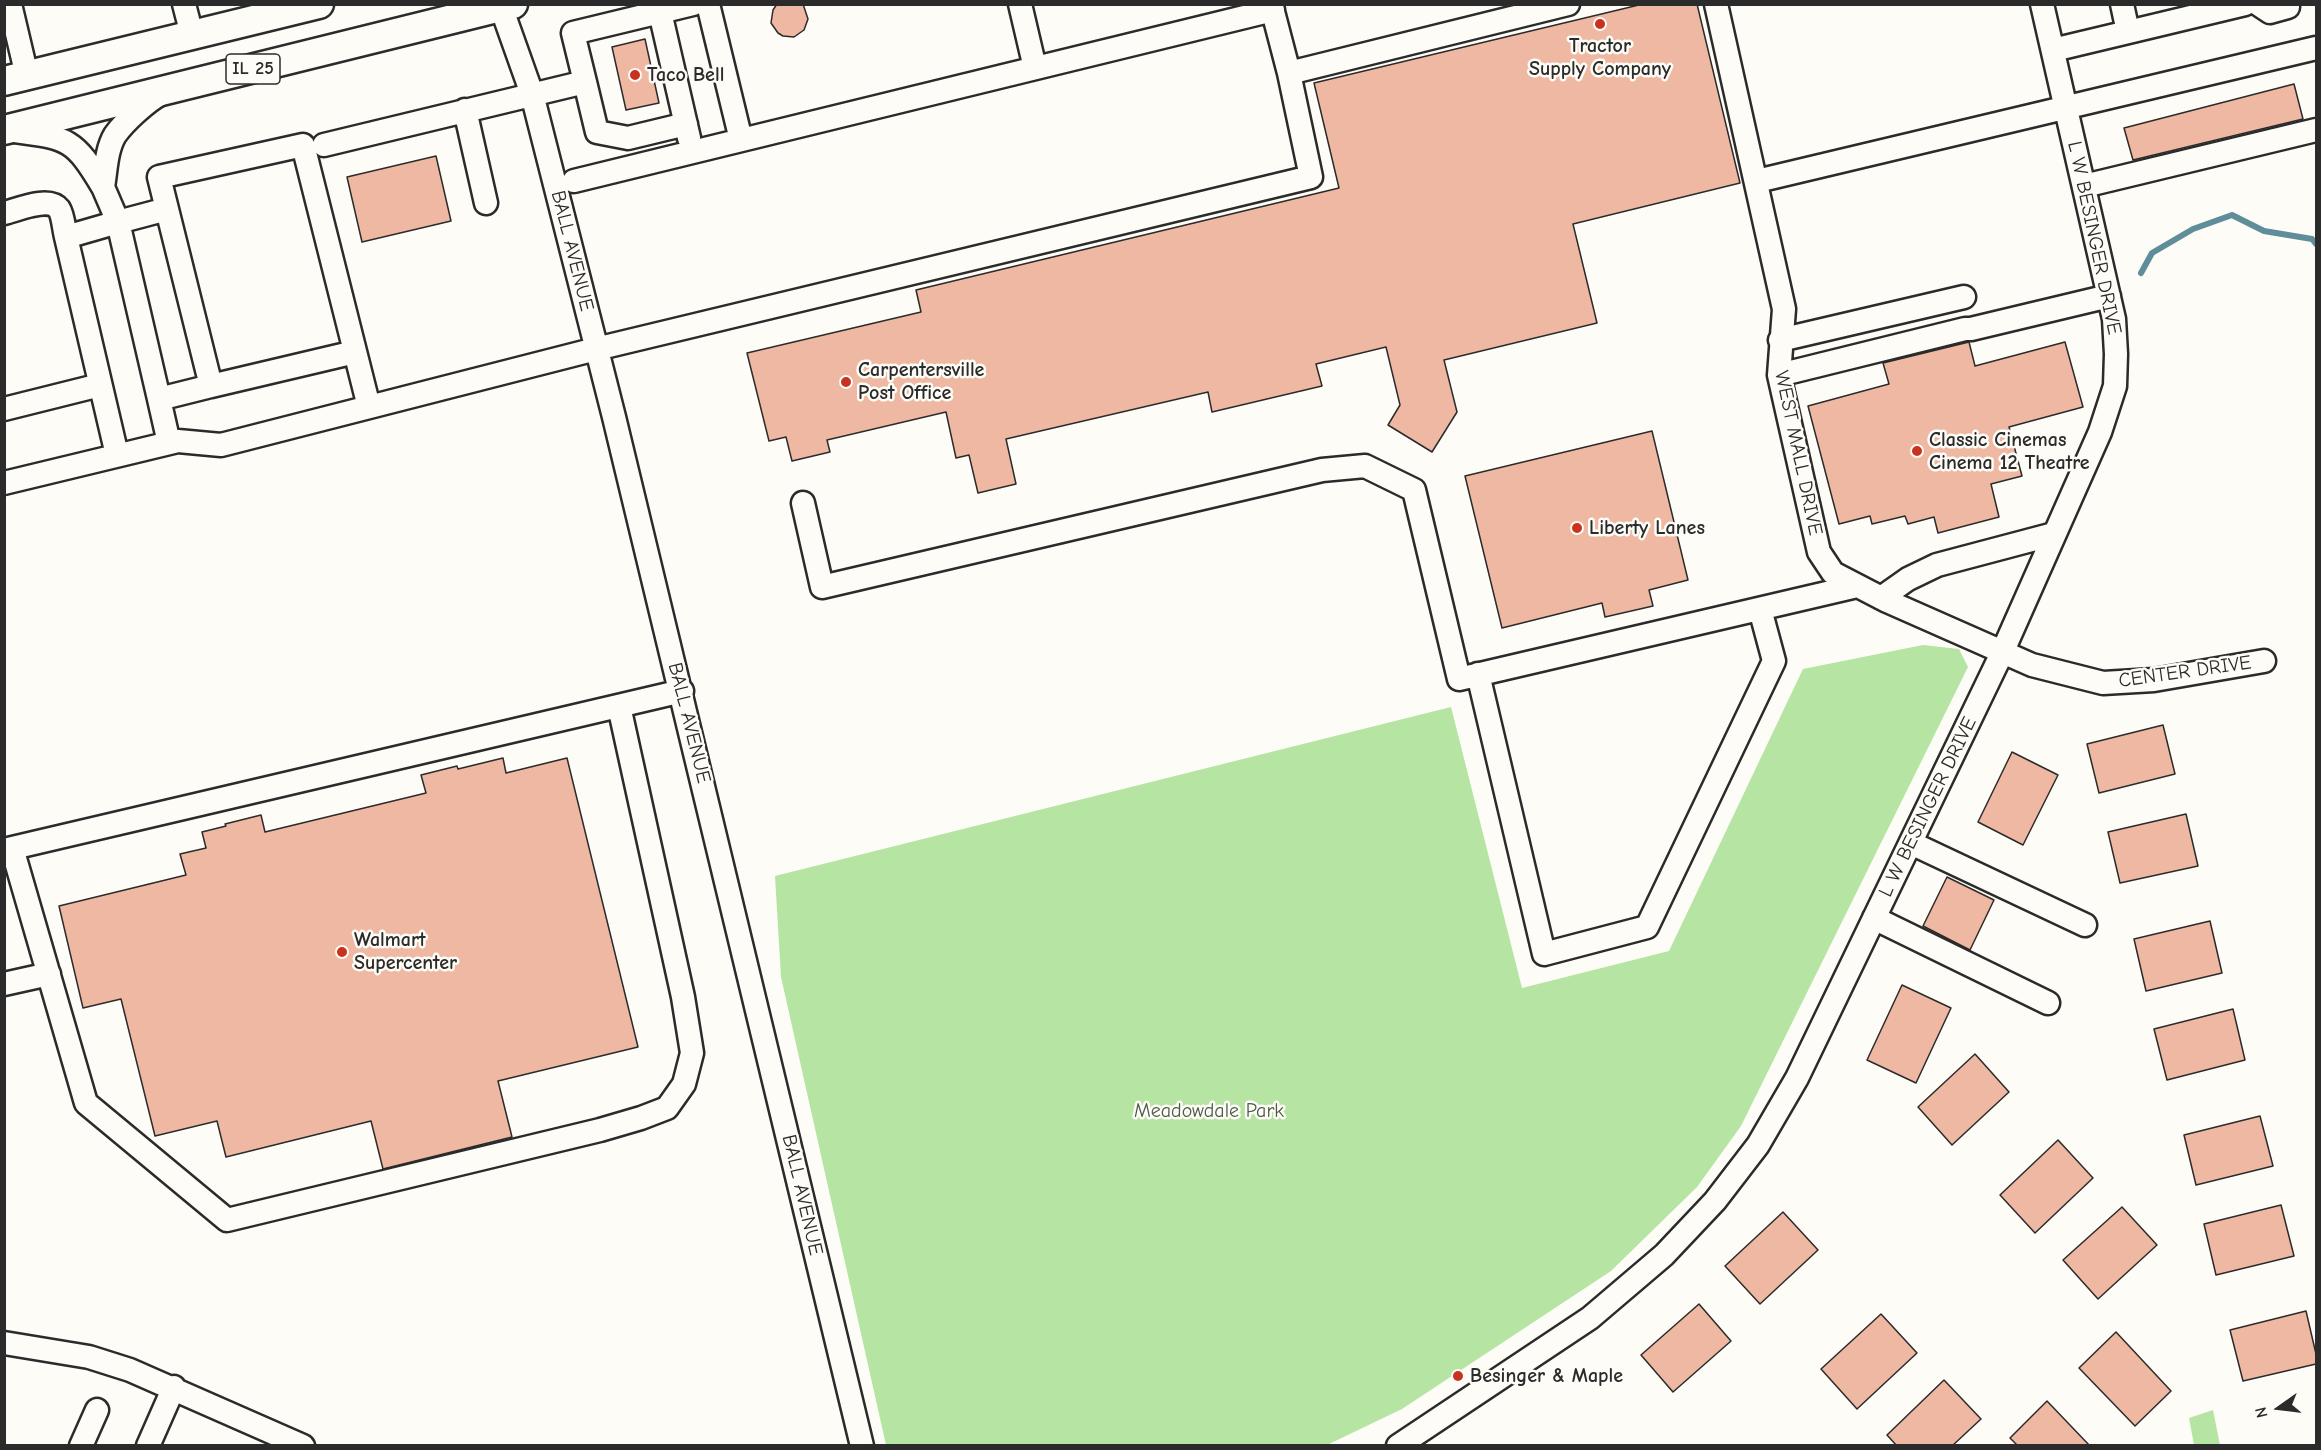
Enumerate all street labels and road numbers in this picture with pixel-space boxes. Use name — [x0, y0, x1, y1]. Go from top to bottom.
road number: IL 25 — [226, 54, 280, 84]
street label: L W BESINGER DRIVE — [2062, 139, 2126, 337]
street label: BALL AVENUE — [545, 188, 599, 314]
street label: WEST MALL DRIVE — [1769, 368, 1827, 538]
street label: CENTER DRIVE — [2117, 651, 2253, 693]
street label: BALL AVENUE — [662, 660, 716, 786]
street label: L W BESINGER DRIVE — [1874, 713, 1982, 901]
street label: BALL AVENUE — [776, 1132, 828, 1258]

